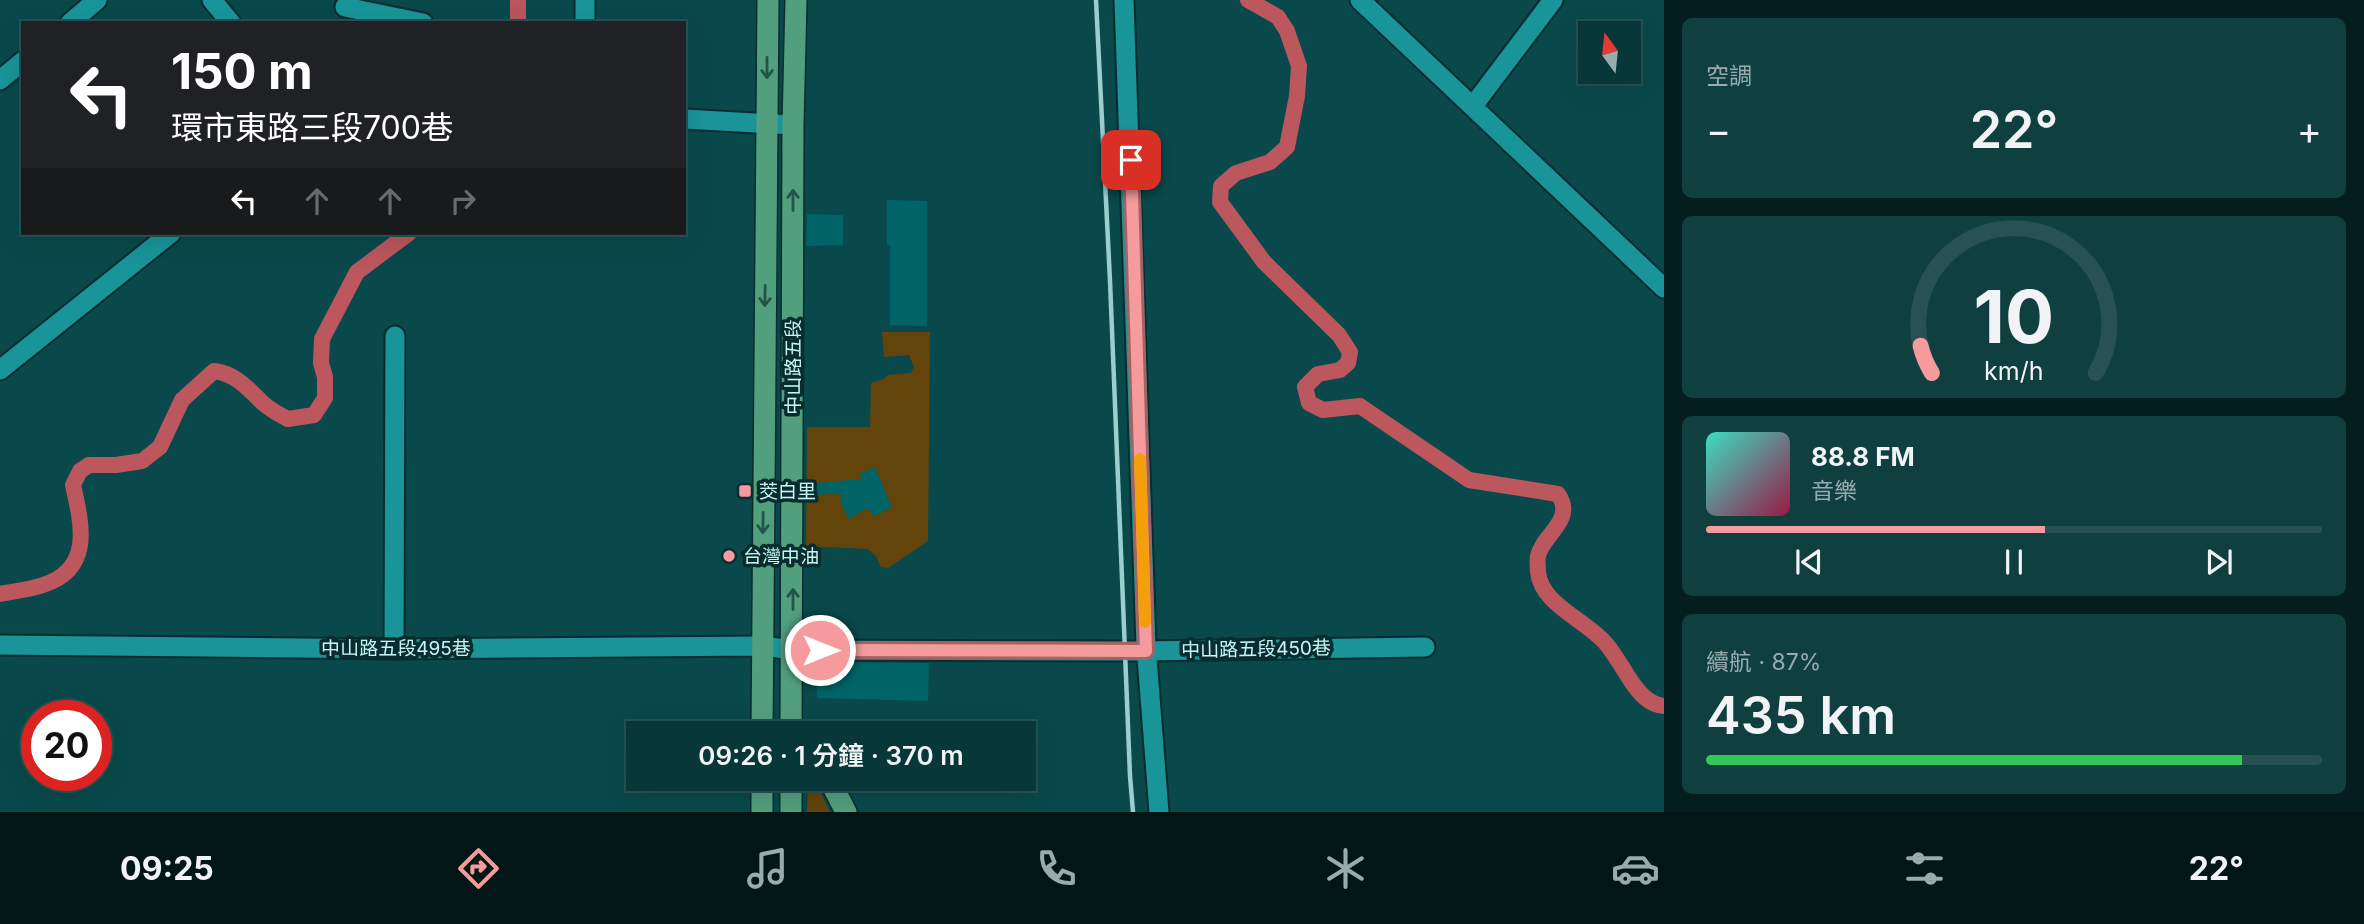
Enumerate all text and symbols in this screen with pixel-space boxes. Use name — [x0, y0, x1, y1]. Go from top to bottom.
north arrow — [1578, 21, 1642, 84]
map controls — [1578, 21, 1641, 84]
text: 150 m — [171, 42, 313, 101]
icon: left — [56, 49, 147, 140]
one-way arrow — [760, 56, 774, 79]
text: 空調 — [1706, 62, 1752, 90]
text: 22° — [1970, 98, 2058, 161]
text: − — [1706, 107, 1731, 153]
text: + — [2297, 107, 2322, 153]
text: 環市東路三段700巷 — [171, 108, 453, 147]
pin — [1101, 130, 1161, 190]
icon: arrive — [1112, 141, 1150, 179]
icon: left — [225, 182, 263, 220]
icon: ahead — [298, 182, 336, 220]
icon: ahead — [371, 182, 409, 220]
icon: right — [444, 182, 482, 220]
one-way arrow — [786, 189, 800, 212]
text: 10 — [1974, 272, 2054, 361]
one-way arrow — [759, 284, 772, 307]
street label: 中山路五段 — [782, 319, 805, 415]
text: km/h — [1984, 356, 2044, 386]
text: 88.8 FM — [1811, 441, 1915, 472]
text: 音樂 — [1811, 477, 1857, 505]
place label: 茭白里 — [759, 480, 816, 503]
marker: 茭白里 — [737, 483, 753, 499]
one-way arrow — [757, 511, 770, 534]
icon: previous — [1790, 543, 1828, 581]
icon: pause — [1995, 543, 2033, 581]
icon: next — [2200, 543, 2238, 581]
place label: 台灣中油 — [743, 545, 819, 568]
marker: 台灣中油 — [721, 548, 737, 564]
one-way arrow — [786, 588, 800, 611]
position arrow — [783, 613, 857, 687]
street label: 中山路五段450巷 — [1181, 636, 1331, 662]
street label: 中山路五段495巷 — [321, 637, 471, 660]
text: 續航 · 87% — [1706, 648, 1821, 676]
text: 435 km — [1706, 684, 1896, 747]
speed limit sign: 20 — [21, 700, 112, 791]
text: 09:26 · 1 分鐘 · 370 m — [698, 740, 964, 771]
icon: directions — [454, 844, 503, 893]
icon: music — [743, 844, 792, 893]
icon: phone — [1032, 844, 1081, 893]
icon: climate — [1321, 844, 1370, 893]
icon: car — [1611, 844, 1660, 893]
icon: filters — [1900, 844, 1949, 893]
text: 09:25 — [120, 849, 214, 888]
text: 22° — [2189, 849, 2244, 888]

